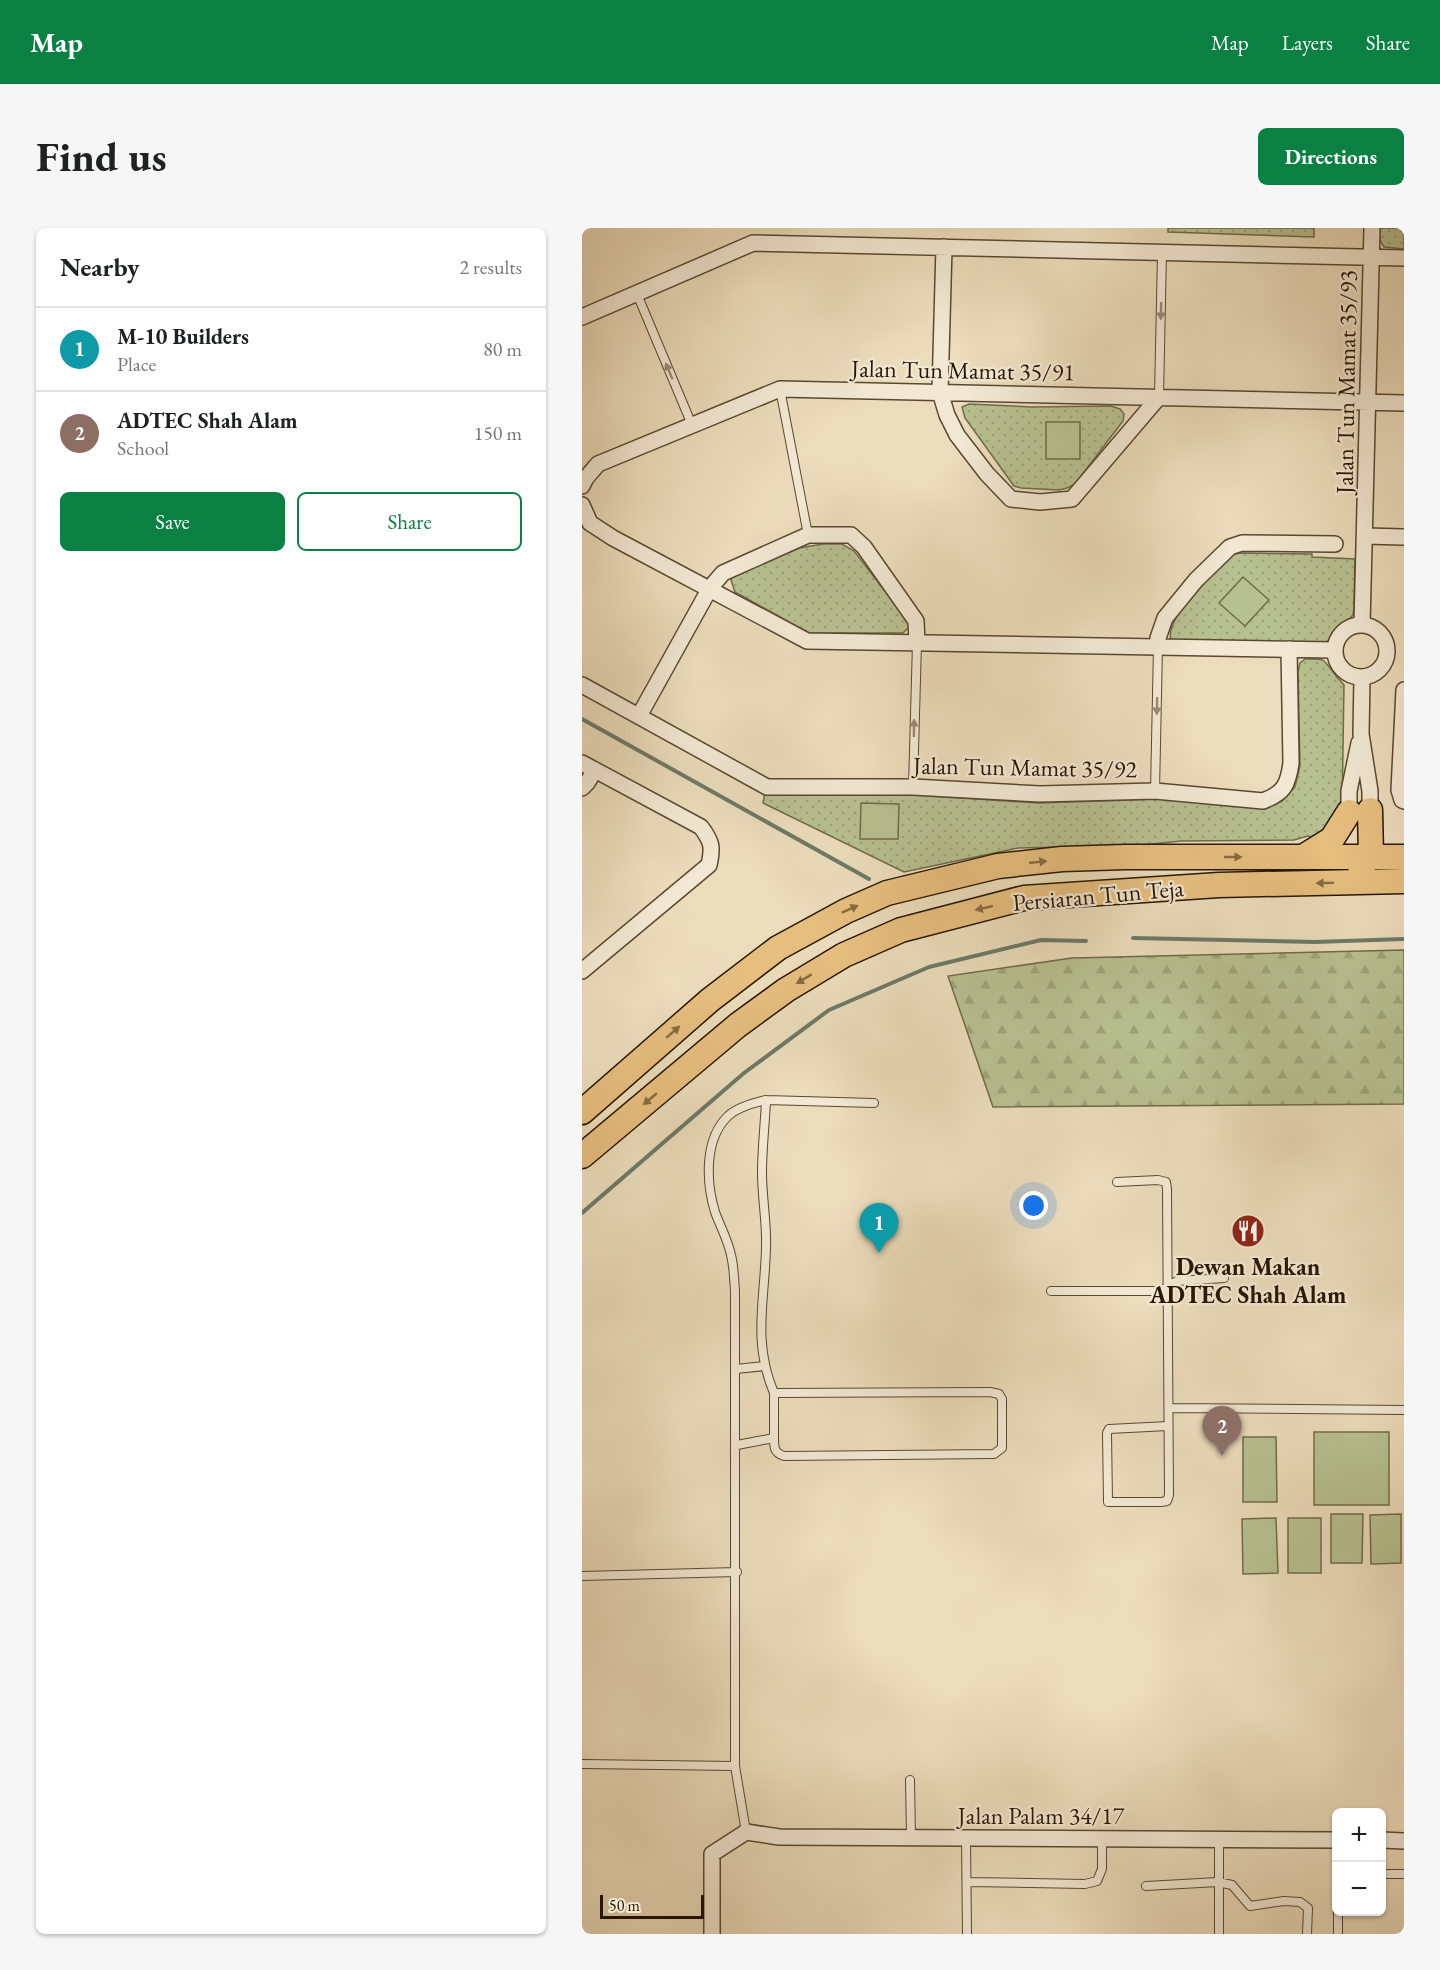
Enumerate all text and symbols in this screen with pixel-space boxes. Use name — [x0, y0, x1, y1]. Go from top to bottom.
text: Map — [30, 24, 83, 60]
text: Map — [1211, 29, 1249, 56]
text: Layers — [1282, 29, 1333, 56]
text: Share — [1366, 29, 1410, 56]
button: Directions — [1258, 128, 1404, 185]
text: Find us — [36, 129, 167, 184]
text: Nearby — [60, 250, 140, 284]
text: 2 results — [459, 254, 522, 280]
street label: Jalan Tun Mamat 35/93 — [1329, 270, 1363, 496]
one-way arrow — [1156, 301, 1166, 320]
text: M-10 Builders — [117, 322, 249, 351]
text: 1 — [74, 336, 85, 362]
text: 80 m — [483, 336, 522, 362]
text: Place — [117, 351, 156, 377]
street label: Jalan Tun Mamat 35/91 — [849, 353, 1075, 387]
one-way arrow — [664, 362, 674, 380]
text: ADTEC Shah Alam — [117, 406, 298, 435]
text: 2 — [74, 420, 85, 446]
text: 150 m — [474, 420, 522, 446]
text: School — [117, 435, 169, 461]
button: Save — [60, 492, 285, 551]
button: Share — [297, 492, 522, 551]
one-way arrow — [1152, 696, 1162, 715]
one-way arrow — [910, 719, 919, 738]
street label: Jalan Tun Mamat 35/92 — [911, 750, 1138, 784]
one-way arrow — [1223, 852, 1242, 862]
one-way arrow — [1029, 857, 1048, 867]
street label: Persiaran Tun Teja — [1011, 872, 1185, 918]
one-way arrow — [1315, 878, 1334, 887]
one-way arrow — [975, 903, 993, 913]
one-way arrow — [841, 905, 858, 914]
one-way arrow — [795, 974, 812, 984]
one-way arrow — [666, 1025, 681, 1039]
one-way arrow — [642, 1092, 658, 1105]
your location — [1019, 1191, 1048, 1220]
pin: 1 — [860, 1204, 898, 1253]
restaurant icon: Dewan Makan ADTEC Shah Alam — [1230, 1213, 1266, 1249]
place label: Dewan Makan ADTEC Shah Alam — [1149, 1251, 1346, 1310]
pin: 2 — [1202, 1406, 1242, 1456]
street label: Jalan Palam 34/17 — [956, 1800, 1125, 1831]
map controls — [1332, 1808, 1386, 1916]
button: + — [1332, 1808, 1386, 1862]
button: − — [1332, 1862, 1386, 1916]
scale bar — [600, 1892, 704, 1920]
text: 50 m — [609, 1895, 640, 1916]

